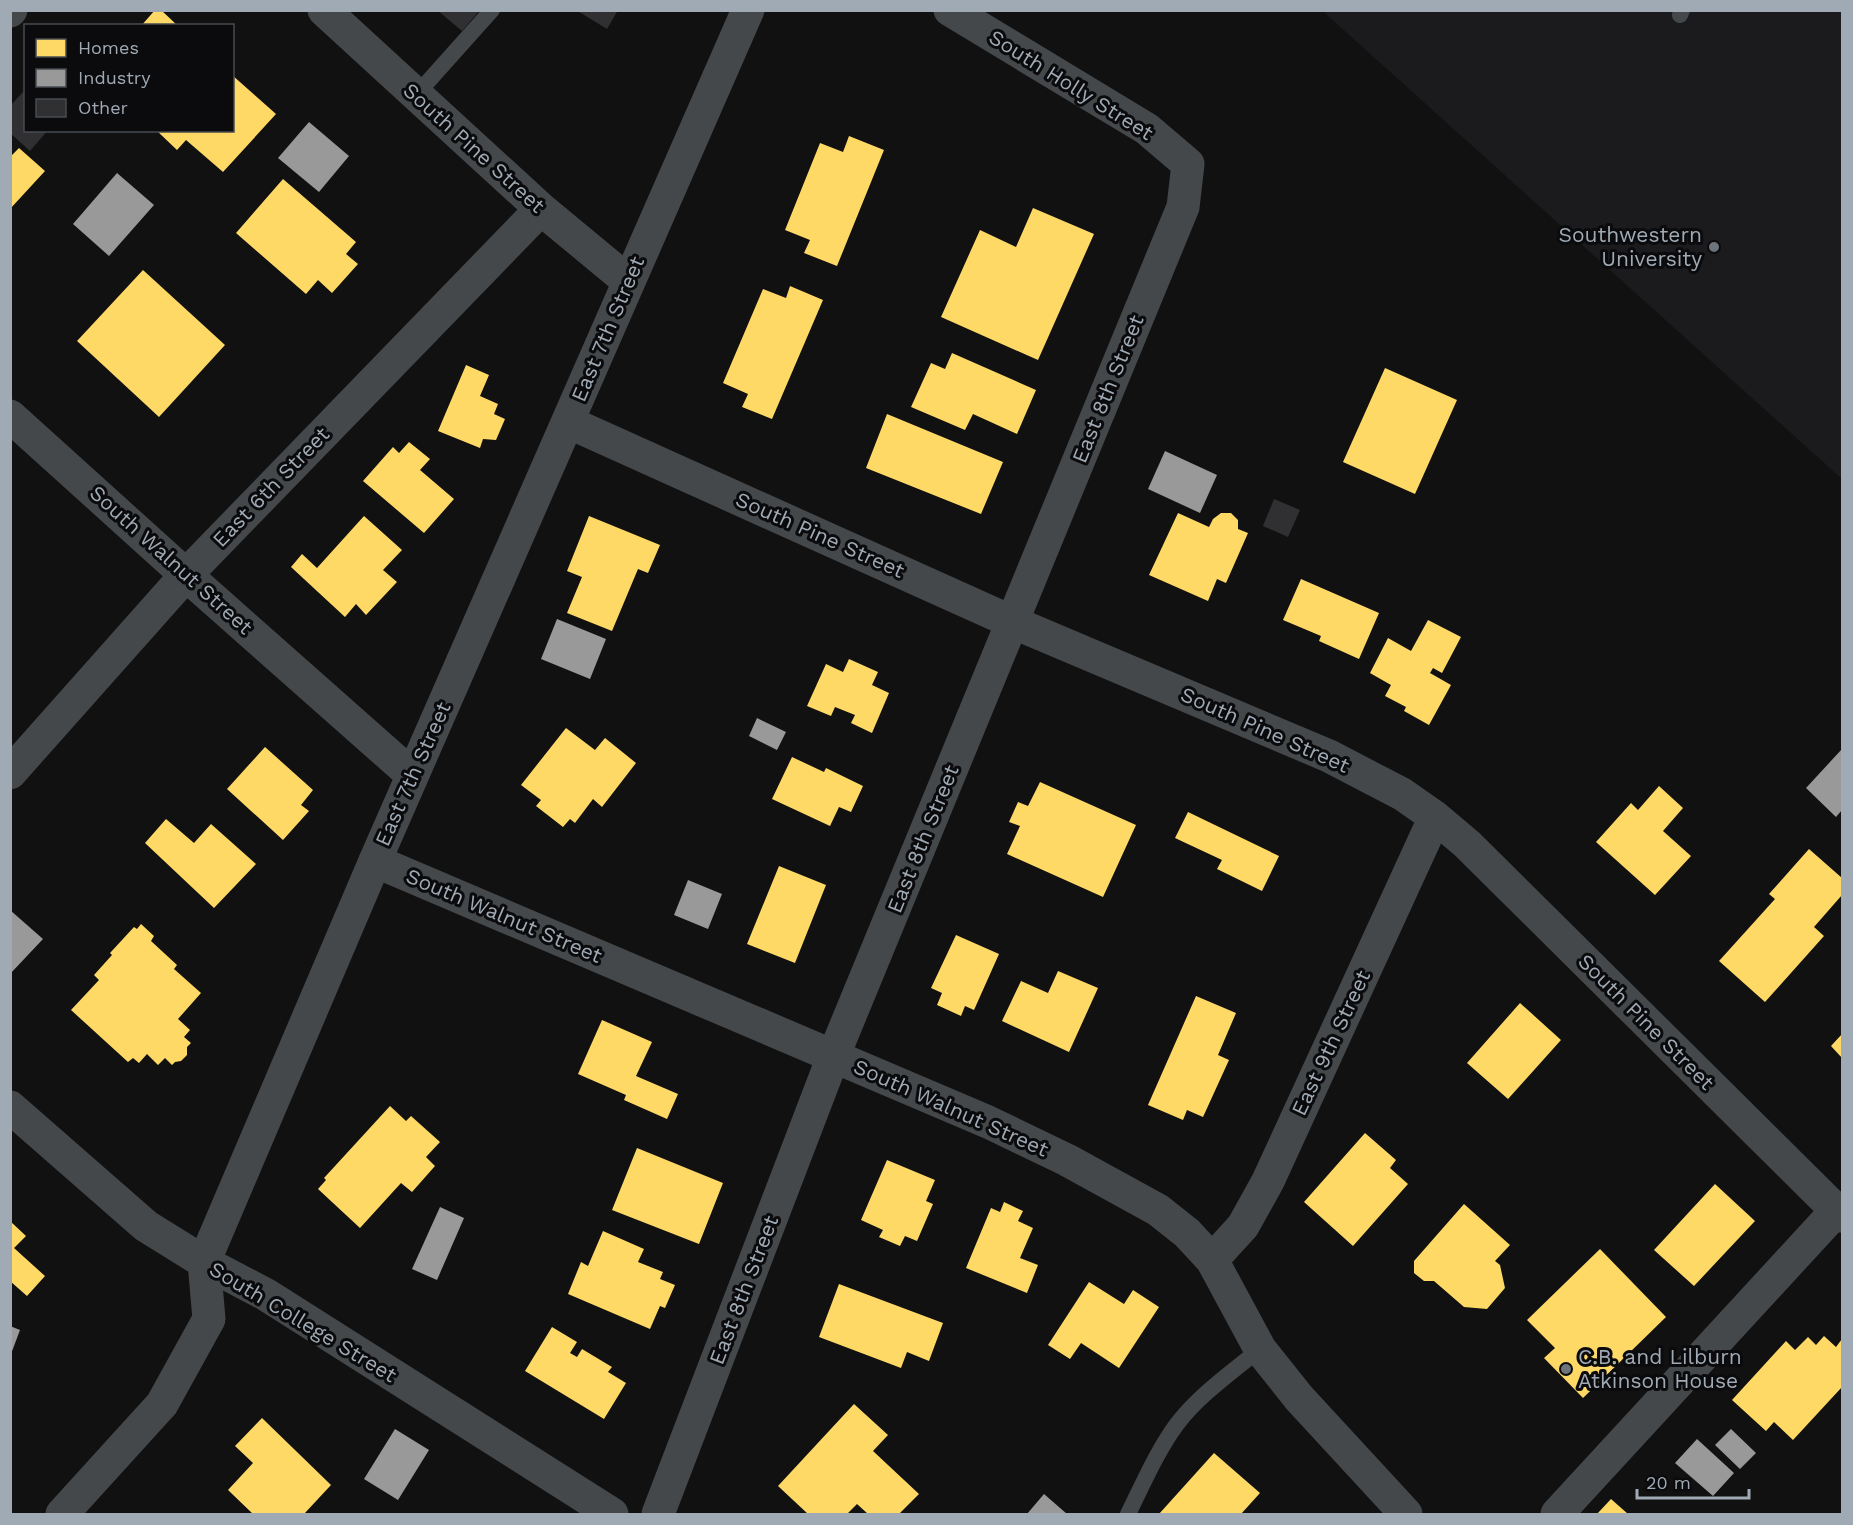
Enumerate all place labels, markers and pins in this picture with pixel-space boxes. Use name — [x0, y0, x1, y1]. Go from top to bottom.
place label: Southwestern University — [1558, 222, 1702, 271]
marker: Southwestern University — [1707, 240, 1721, 254]
place label: C.B. and Lilburn Atkinson House — [1578, 1344, 1742, 1393]
marker: C.B. and Lilburn Atkinson House — [1559, 1362, 1573, 1376]

